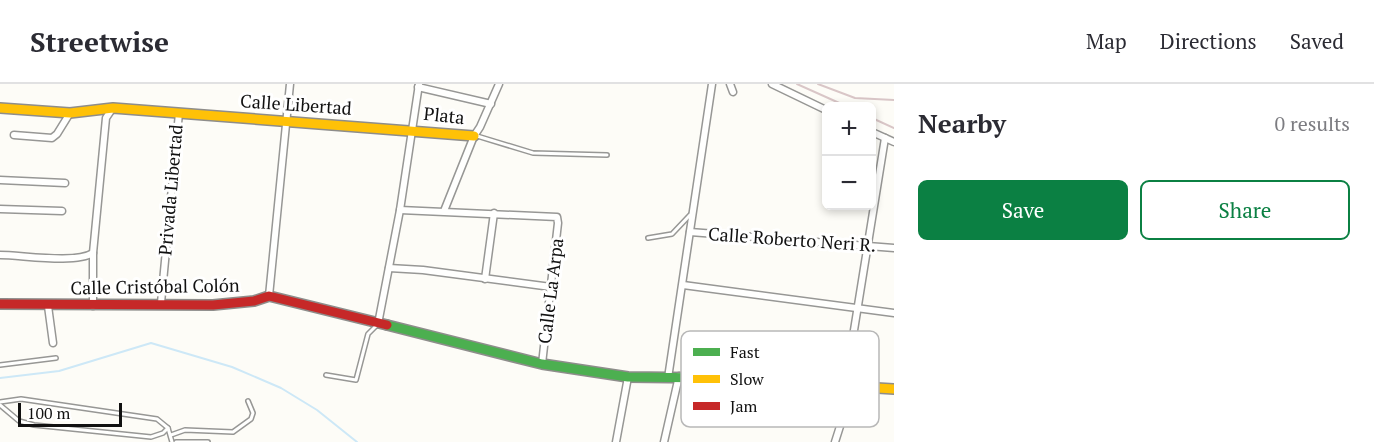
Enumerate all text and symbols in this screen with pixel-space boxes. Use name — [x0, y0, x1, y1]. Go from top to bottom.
text: Streetwise — [30, 23, 169, 60]
text: Map — [1086, 27, 1127, 55]
text: Directions — [1160, 27, 1257, 55]
text: Saved — [1290, 27, 1344, 55]
street label: Calle Libertad — [239, 88, 353, 120]
street label: Plata — [422, 101, 466, 129]
map controls — [822, 102, 876, 210]
button: + — [822, 102, 876, 156]
text: Nearby — [918, 106, 1006, 140]
text: 0 results — [1275, 110, 1350, 137]
street label: Privada Libertad — [152, 123, 188, 256]
button: − — [822, 156, 876, 210]
button: Save — [918, 180, 1128, 240]
button: Share — [1140, 180, 1350, 240]
street label: Calle Roberto Neri R. — [707, 221, 877, 257]
street label: Calle La Arpa — [532, 237, 568, 345]
street label: Calle Cristóbal Colón — [70, 273, 240, 299]
legend — [681, 331, 879, 427]
text: Fast — [730, 341, 760, 363]
text: Slow — [730, 368, 764, 390]
text: Jam — [730, 395, 758, 417]
scale bar — [18, 400, 122, 428]
text: 100 m — [27, 402, 70, 424]

